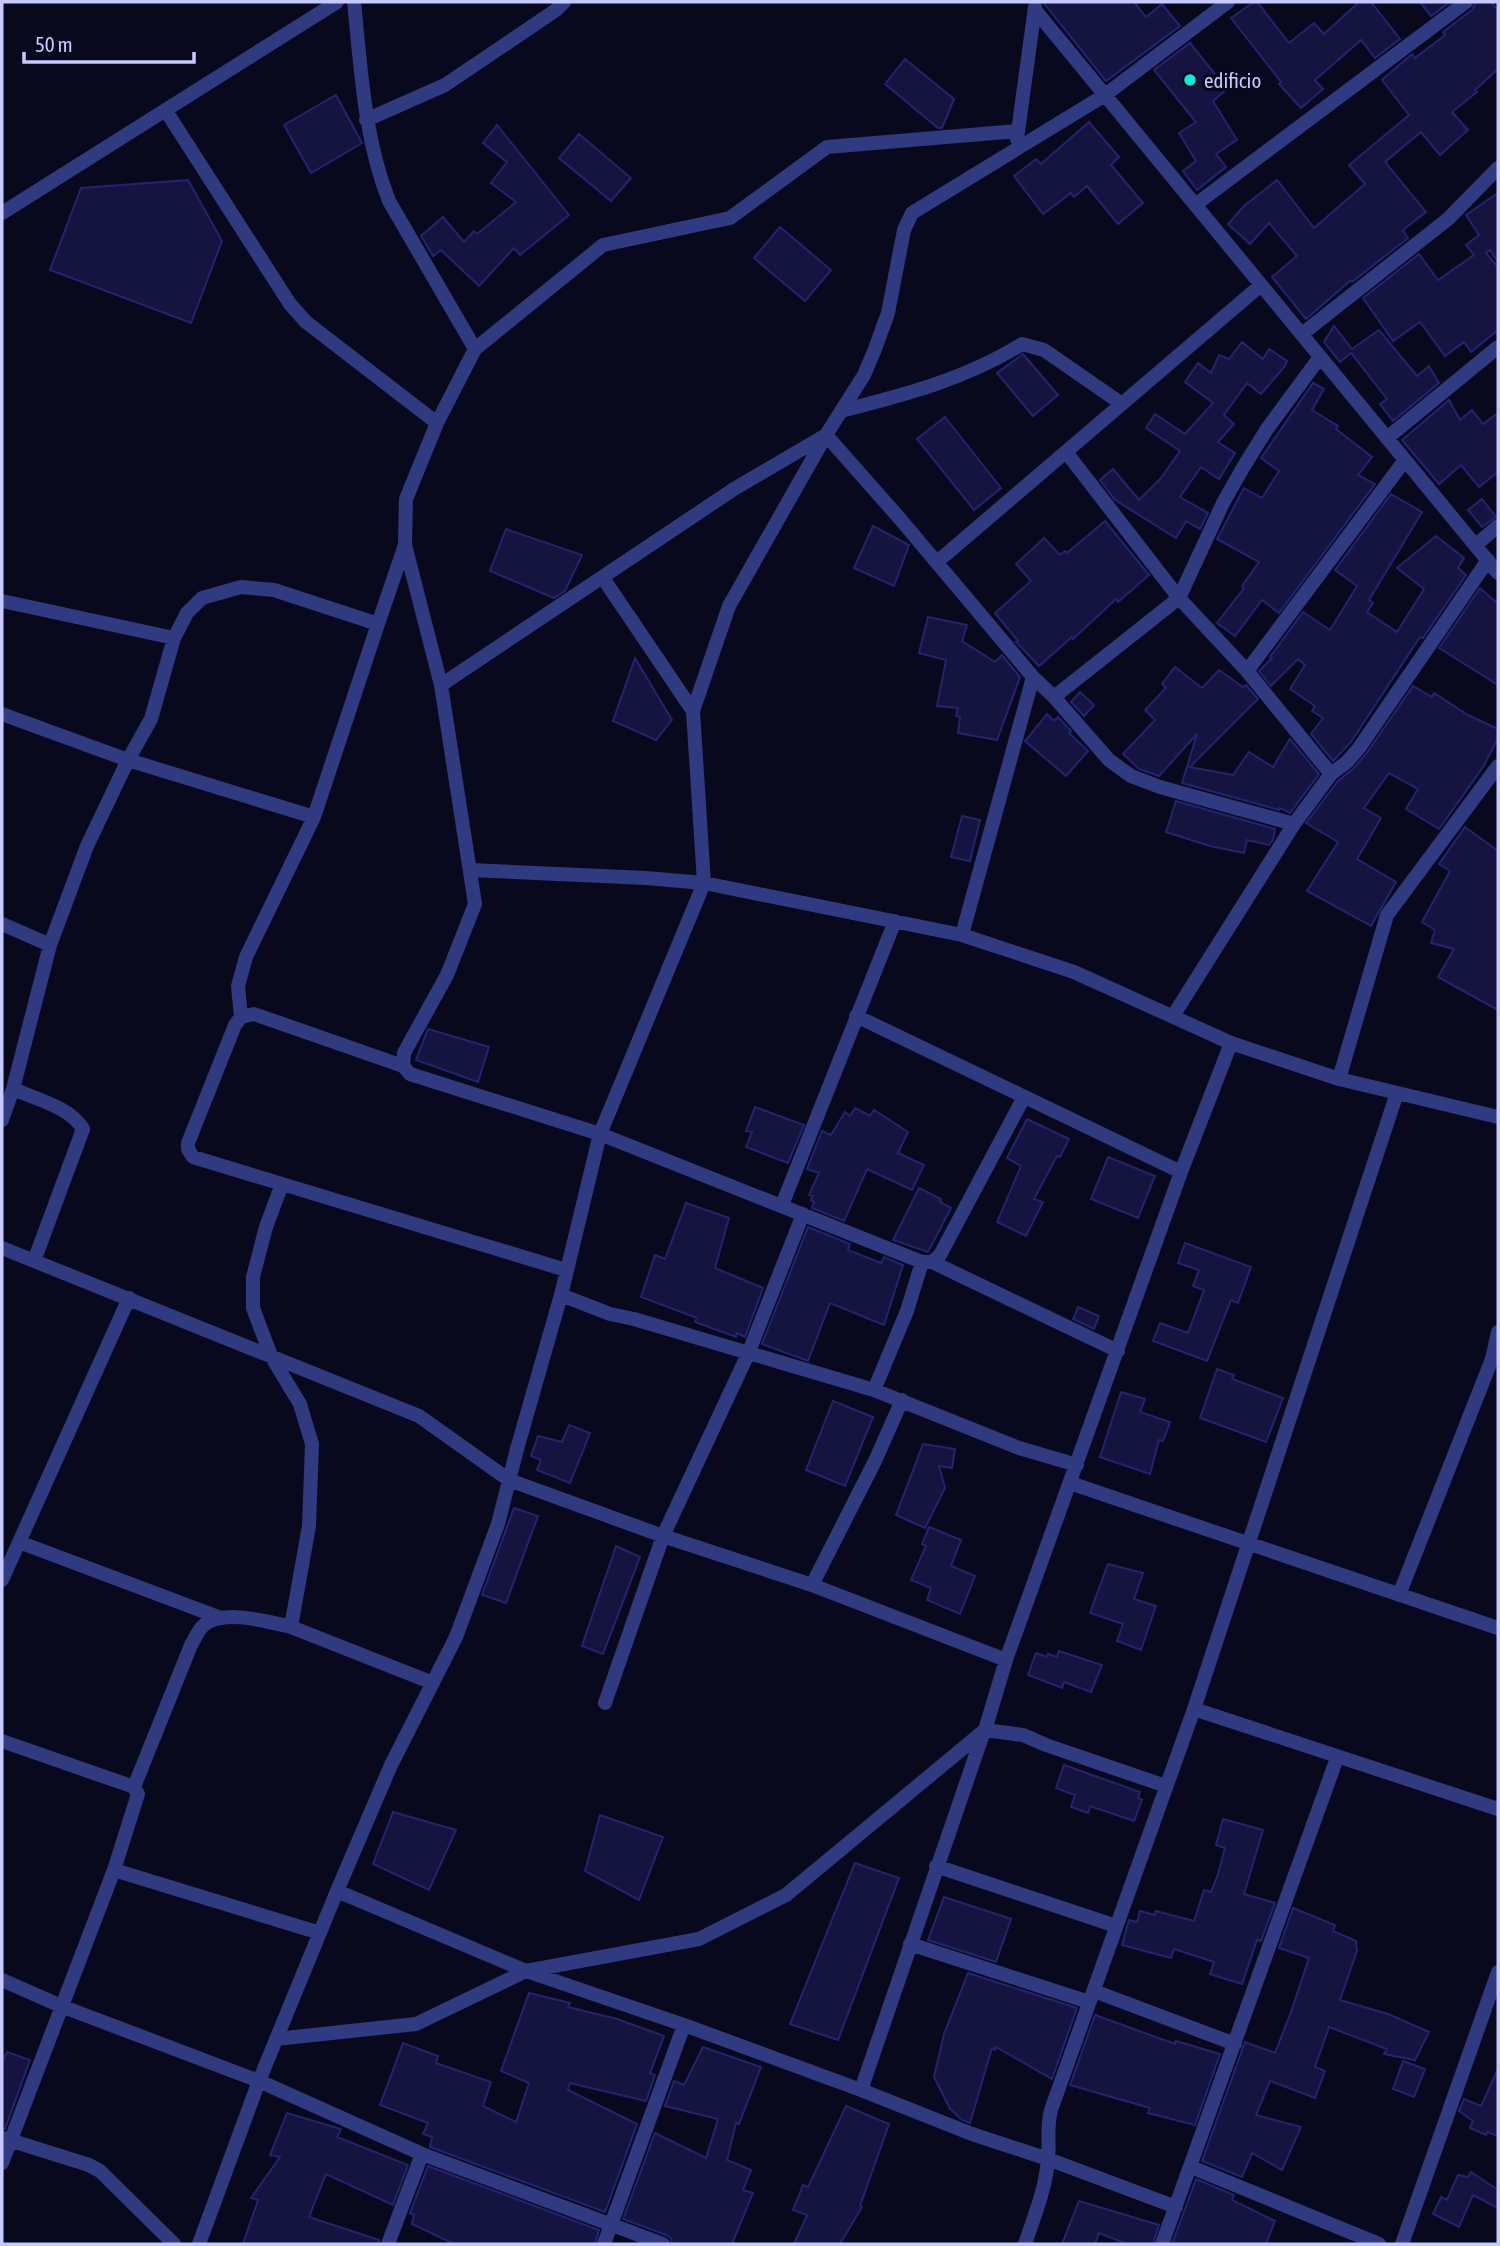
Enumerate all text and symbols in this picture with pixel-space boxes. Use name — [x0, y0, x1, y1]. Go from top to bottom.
scale bar — [24, 21, 194, 65]
text: 50 m — [35, 32, 73, 56]
place label: edificio — [1204, 68, 1261, 92]
marker: edificio — [1182, 72, 1198, 88]

